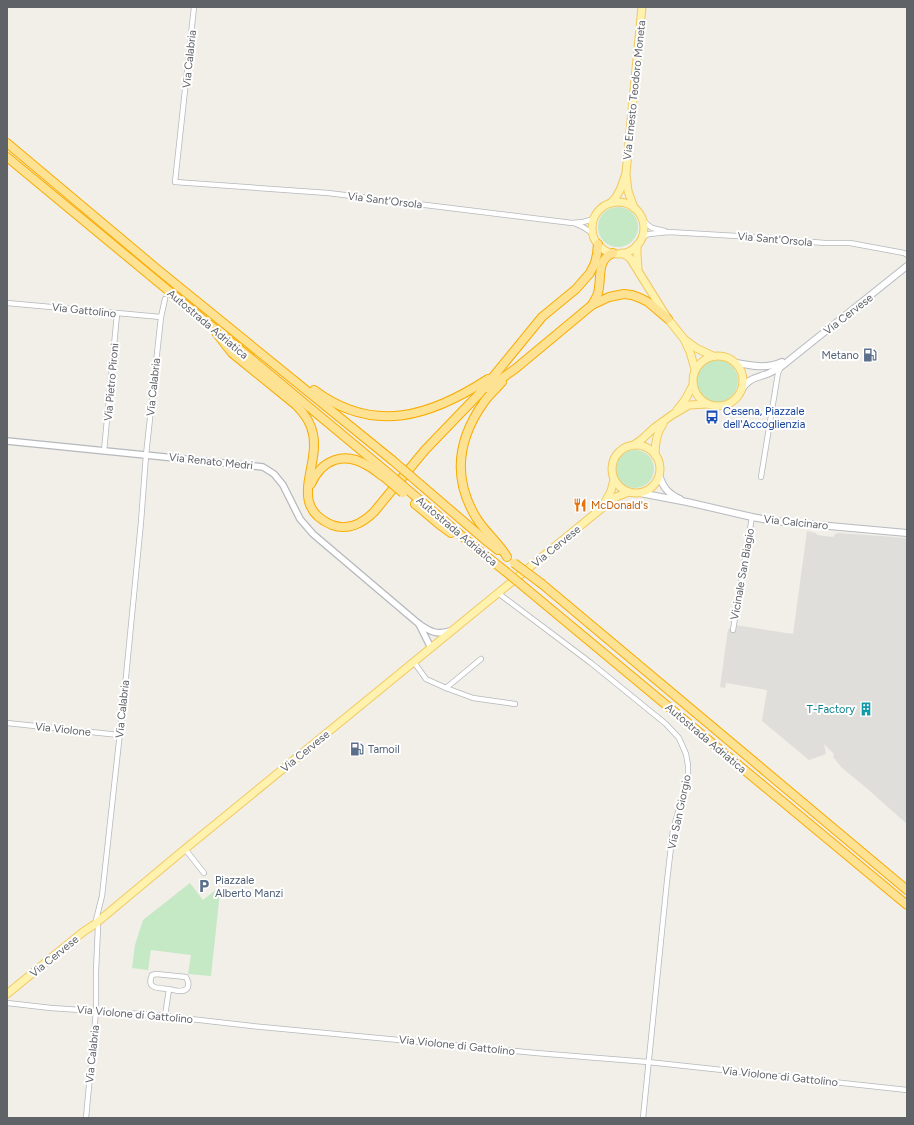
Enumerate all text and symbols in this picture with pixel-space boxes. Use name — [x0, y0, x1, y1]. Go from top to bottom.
street label: Via Ernesto Teodoro Moneta — [621, 20, 648, 160]
street label: Via Calabria — [180, 29, 199, 89]
street label: Via Sant'Orsola — [347, 189, 423, 212]
street label: Via Sant'Orsola — [737, 230, 813, 249]
street label: Autostrada Adriatica — [165, 287, 251, 362]
street label: Via Cervese — [821, 291, 876, 338]
street label: Via Gattolino — [51, 301, 117, 320]
street label: Via Pietro Pironi — [102, 343, 121, 422]
fuel station icon: Metano — [862, 347, 878, 363]
place label: Metano — [821, 349, 859, 362]
street label: Via Calabria — [144, 357, 163, 417]
place label: Cesena, Piazzale dell'Accoglienzia — [723, 405, 805, 431]
bus stop icon: Cesena, Piazzale dell'Accoglienzia — [704, 409, 720, 425]
street label: Via Renato Medri — [168, 451, 254, 472]
street label: Autostrada Adriatica — [414, 494, 500, 569]
restaurant icon: McDonald's — [572, 497, 588, 513]
place label: McDonald's — [591, 499, 648, 512]
street label: Via Calcinaro — [763, 513, 829, 532]
street label: Via Cervese — [529, 523, 583, 570]
street label: Vicinale San Biagio — [728, 527, 757, 621]
street label: Via Calabria — [113, 679, 132, 739]
street label: Autostrada Adriatica — [663, 701, 749, 776]
building icon: T-Factory — [858, 701, 874, 717]
place label: T-Factory — [807, 703, 855, 716]
street label: Via Violone — [34, 720, 91, 739]
street label: Via Cervese — [278, 728, 332, 775]
fuel station icon: Tamoil — [349, 741, 365, 757]
place label: Tamoil — [368, 743, 400, 756]
street label: Via San Giorgio — [665, 774, 694, 851]
place label: Piazzale Alberto Manzi — [215, 874, 283, 900]
parking icon: Piazzale Alberto Manzi — [196, 878, 212, 894]
street label: Via Cervese — [27, 933, 81, 980]
street label: Via Violone di Gattolino — [76, 1003, 194, 1026]
street label: Via Calabria — [83, 1024, 102, 1084]
street label: Via Violone di Gattolino — [398, 1033, 516, 1058]
street label: Via Violone di Gattolino — [721, 1064, 839, 1089]

